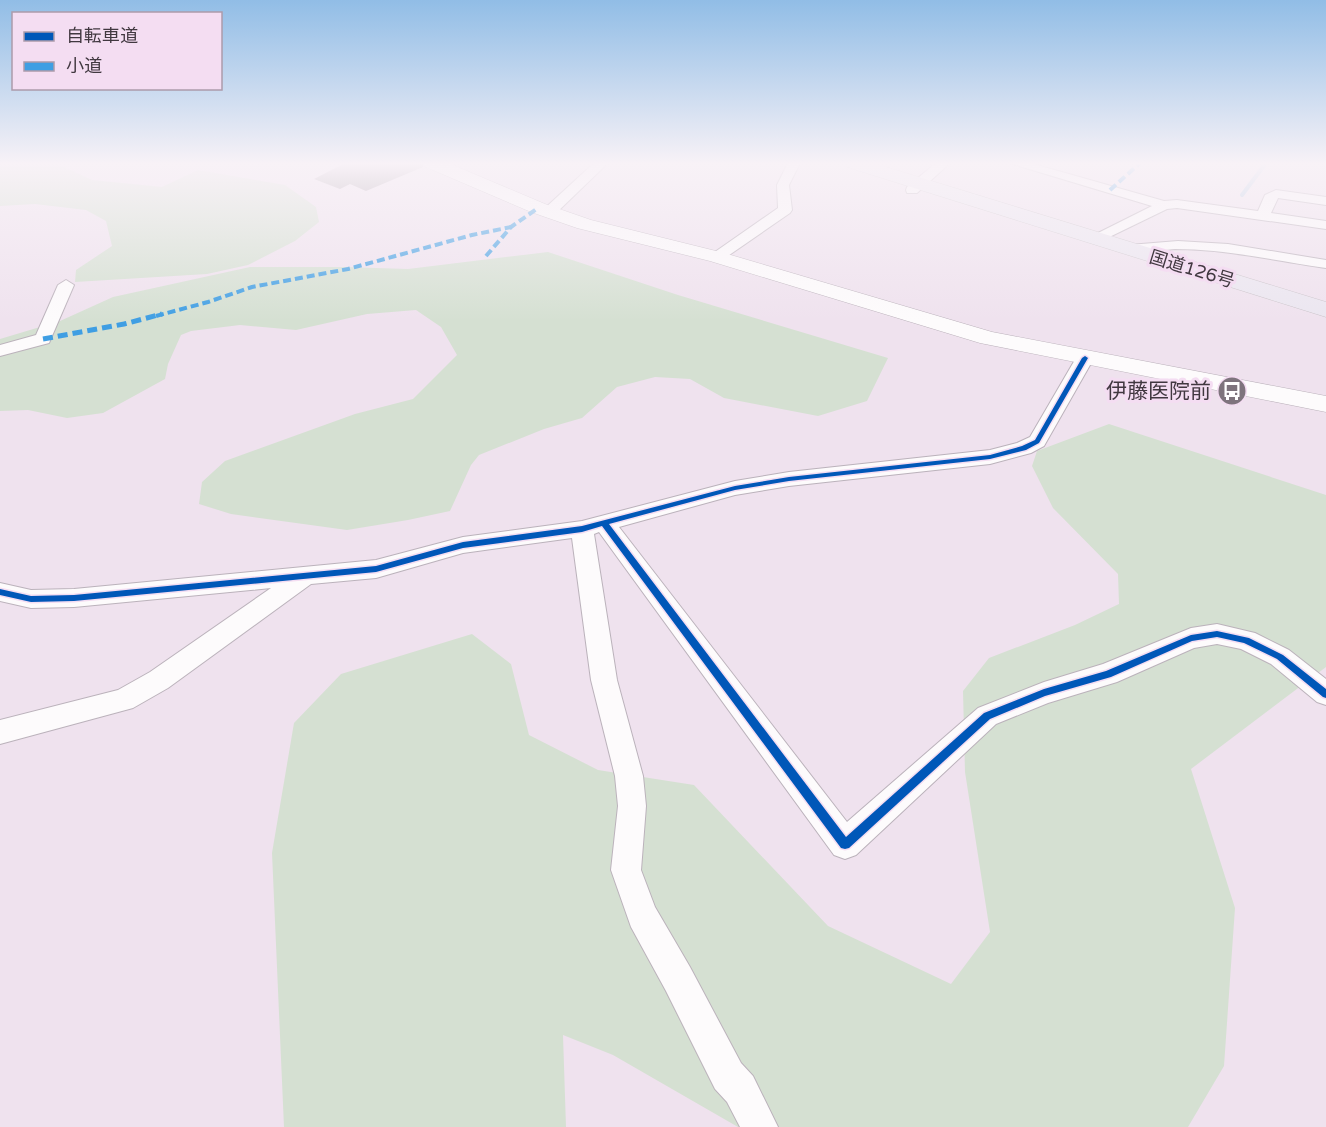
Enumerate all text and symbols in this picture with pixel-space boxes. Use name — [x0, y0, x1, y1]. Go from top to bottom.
legend — [12, 12, 222, 90]
text: 自転車道 — [66, 25, 138, 47]
text: 小道 — [66, 55, 102, 77]
street label: 国道126号 — [1147, 246, 1237, 292]
bus stop icon: 伊藤医院前 — [1216, 375, 1248, 407]
place label: 伊藤医院前 — [1106, 379, 1211, 404]

